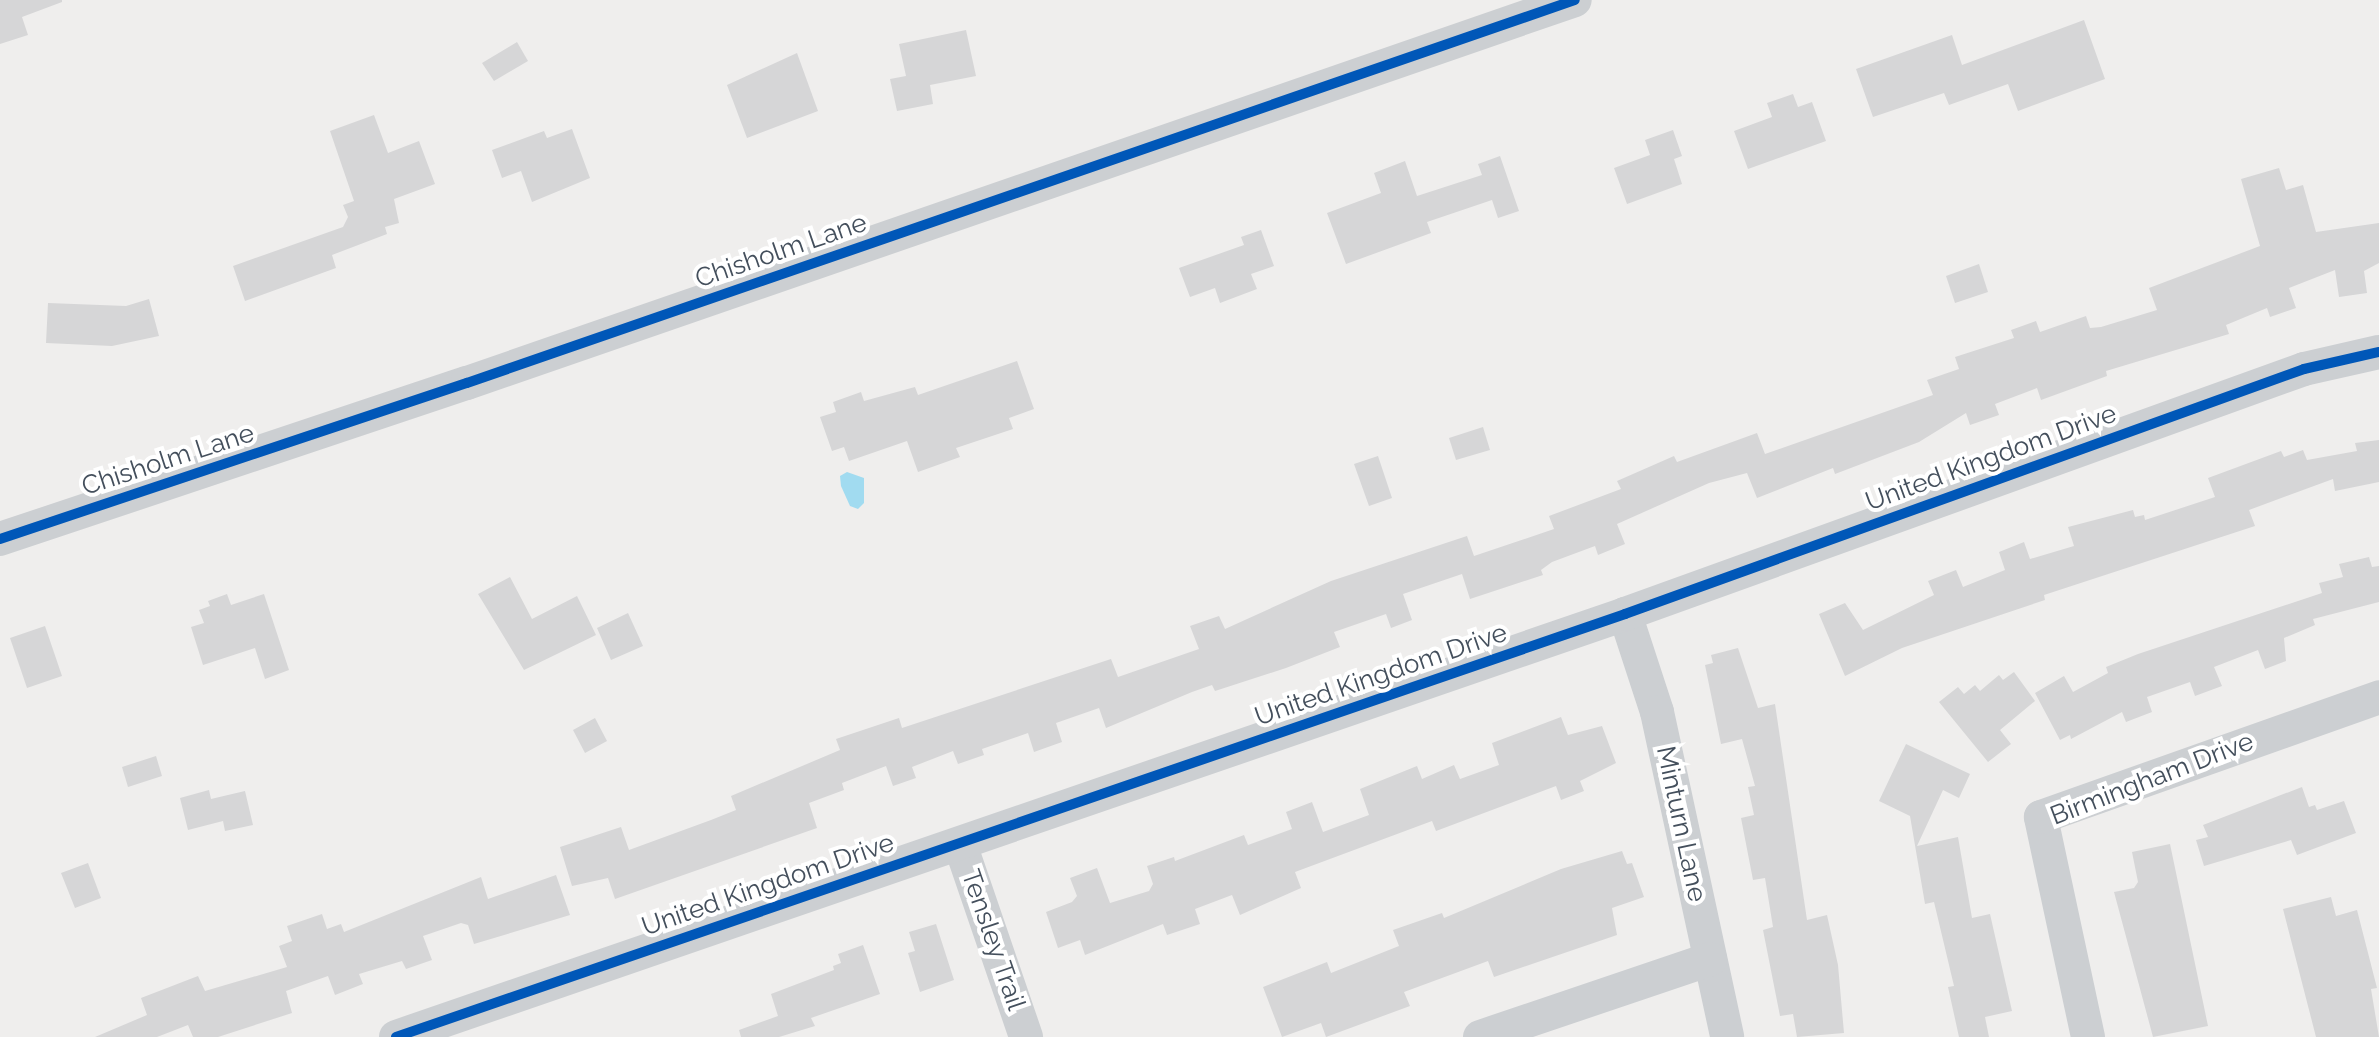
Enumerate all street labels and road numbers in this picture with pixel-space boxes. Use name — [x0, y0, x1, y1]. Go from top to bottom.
street label: Chisholm Lane — [691, 207, 871, 295]
street label: United Kingdom Drive — [1861, 398, 2121, 518]
street label: Chisholm Lane — [78, 417, 258, 503]
street label: United Kingdom Drive — [1251, 617, 1511, 733]
street label: Birmingham Drive — [2046, 726, 2258, 832]
street label: Minturn Lane — [1649, 743, 1713, 905]
street label: United Kingdom Drive — [638, 827, 898, 943]
street label: Tensley Trail — [954, 865, 1032, 1015]

